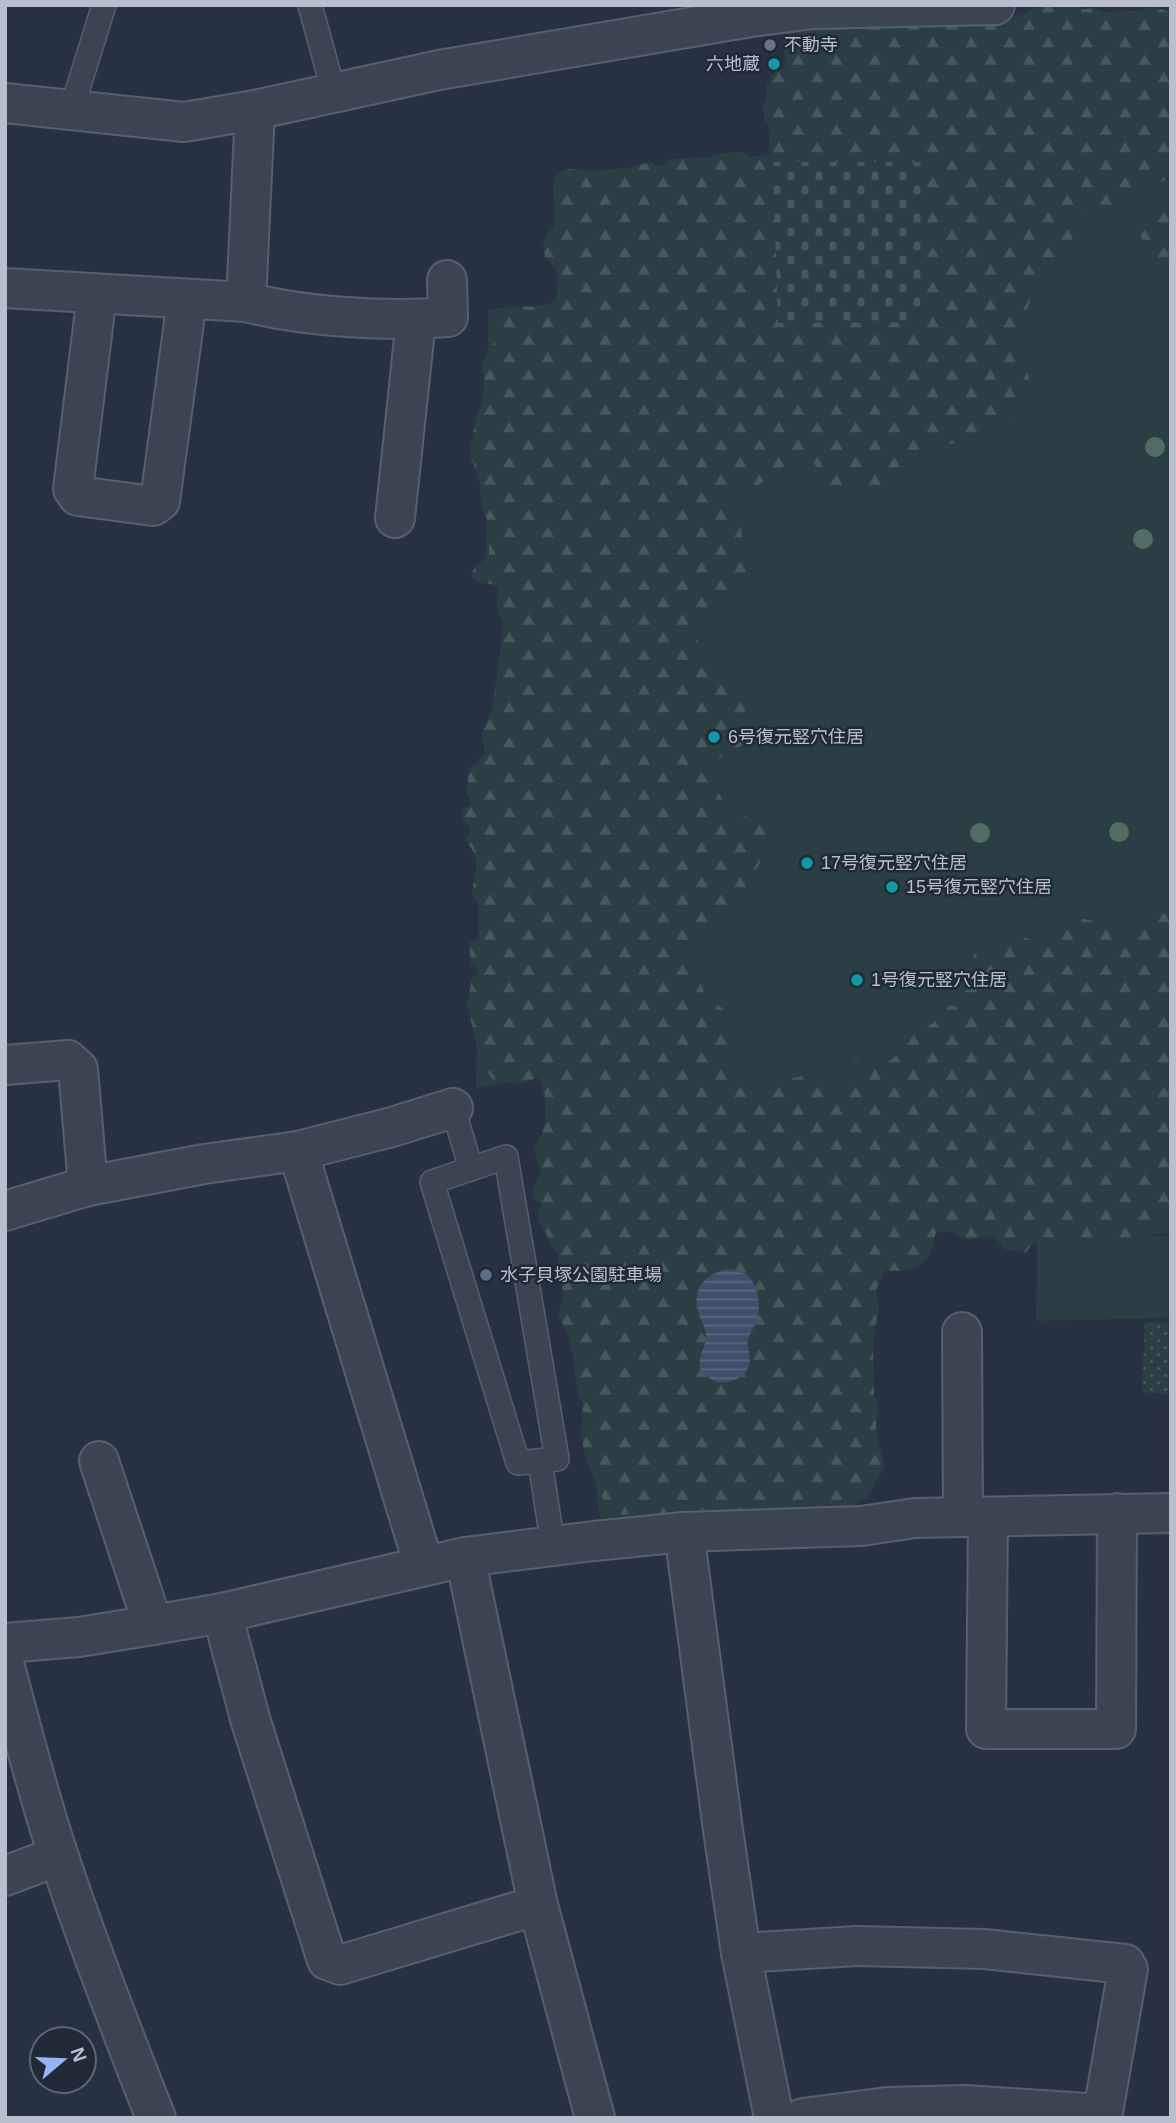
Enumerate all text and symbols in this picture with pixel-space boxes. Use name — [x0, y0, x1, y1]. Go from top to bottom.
place label: 不動寺 — [784, 35, 838, 55]
marker: 不動寺 — [762, 37, 778, 53]
place label: 六地蔵 — [706, 54, 760, 74]
marker: 六地蔵 — [766, 56, 782, 72]
place label: 6号復元竪穴住居 — [728, 727, 864, 747]
marker: 6号復元竪穴住居 — [706, 729, 722, 745]
place label: 17号復元竪穴住居 — [821, 853, 967, 873]
marker: 17号復元竪穴住居 — [799, 855, 815, 871]
place label: 15号復元竪穴住居 — [906, 877, 1052, 897]
marker: 15号復元竪穴住居 — [884, 879, 900, 895]
place label: 1号復元竪穴住居 — [871, 970, 1007, 990]
marker: 1号復元竪穴住居 — [849, 972, 865, 988]
place label: 水子貝塚公園駐車場 — [500, 1265, 662, 1285]
marker: 水子貝塚公園駐車場 — [478, 1267, 494, 1283]
north arrow — [28, 2025, 98, 2095]
text: N — [66, 2045, 91, 2065]

